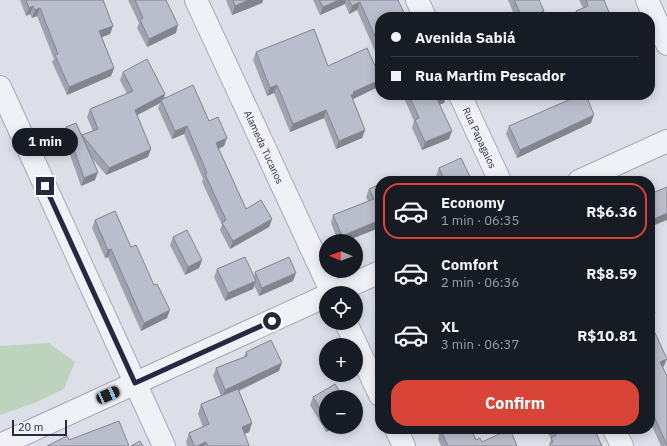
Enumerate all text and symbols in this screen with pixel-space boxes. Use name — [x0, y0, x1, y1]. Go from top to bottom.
text: Avenida Sabiá — [415, 28, 515, 47]
text: Rua Martim Pescador — [415, 66, 566, 85]
street label: Rua Papagaios — [460, 105, 500, 170]
street label: Alameda Tucanos — [242, 108, 287, 186]
callout: 1 min — [12, 128, 78, 156]
text: 1 min — [28, 133, 62, 150]
route end — [36, 177, 54, 195]
icon: car — [393, 193, 429, 229]
text: Economy — [441, 193, 505, 212]
text: R$6.36 — [586, 202, 637, 221]
text: 1 min · 06:35 — [441, 212, 519, 229]
north arrow — [319, 234, 363, 278]
map controls — [319, 234, 363, 434]
icon: car — [393, 255, 429, 291]
text: Comfort — [441, 255, 498, 274]
text: R$8.59 — [586, 264, 637, 283]
text: 2 min · 06:36 — [441, 274, 519, 291]
button: locate — [319, 286, 363, 330]
route start — [263, 312, 281, 330]
icon: car — [393, 317, 429, 353]
text: XL — [441, 317, 459, 336]
text: R$10.81 — [577, 326, 637, 345]
text: 3 min · 06:37 — [441, 336, 519, 353]
button: + — [319, 338, 363, 382]
button: Confirm — [391, 380, 639, 426]
car — [95, 385, 121, 405]
button: − — [319, 390, 363, 434]
scale bar — [12, 418, 67, 437]
text: 20 m — [18, 420, 43, 434]

